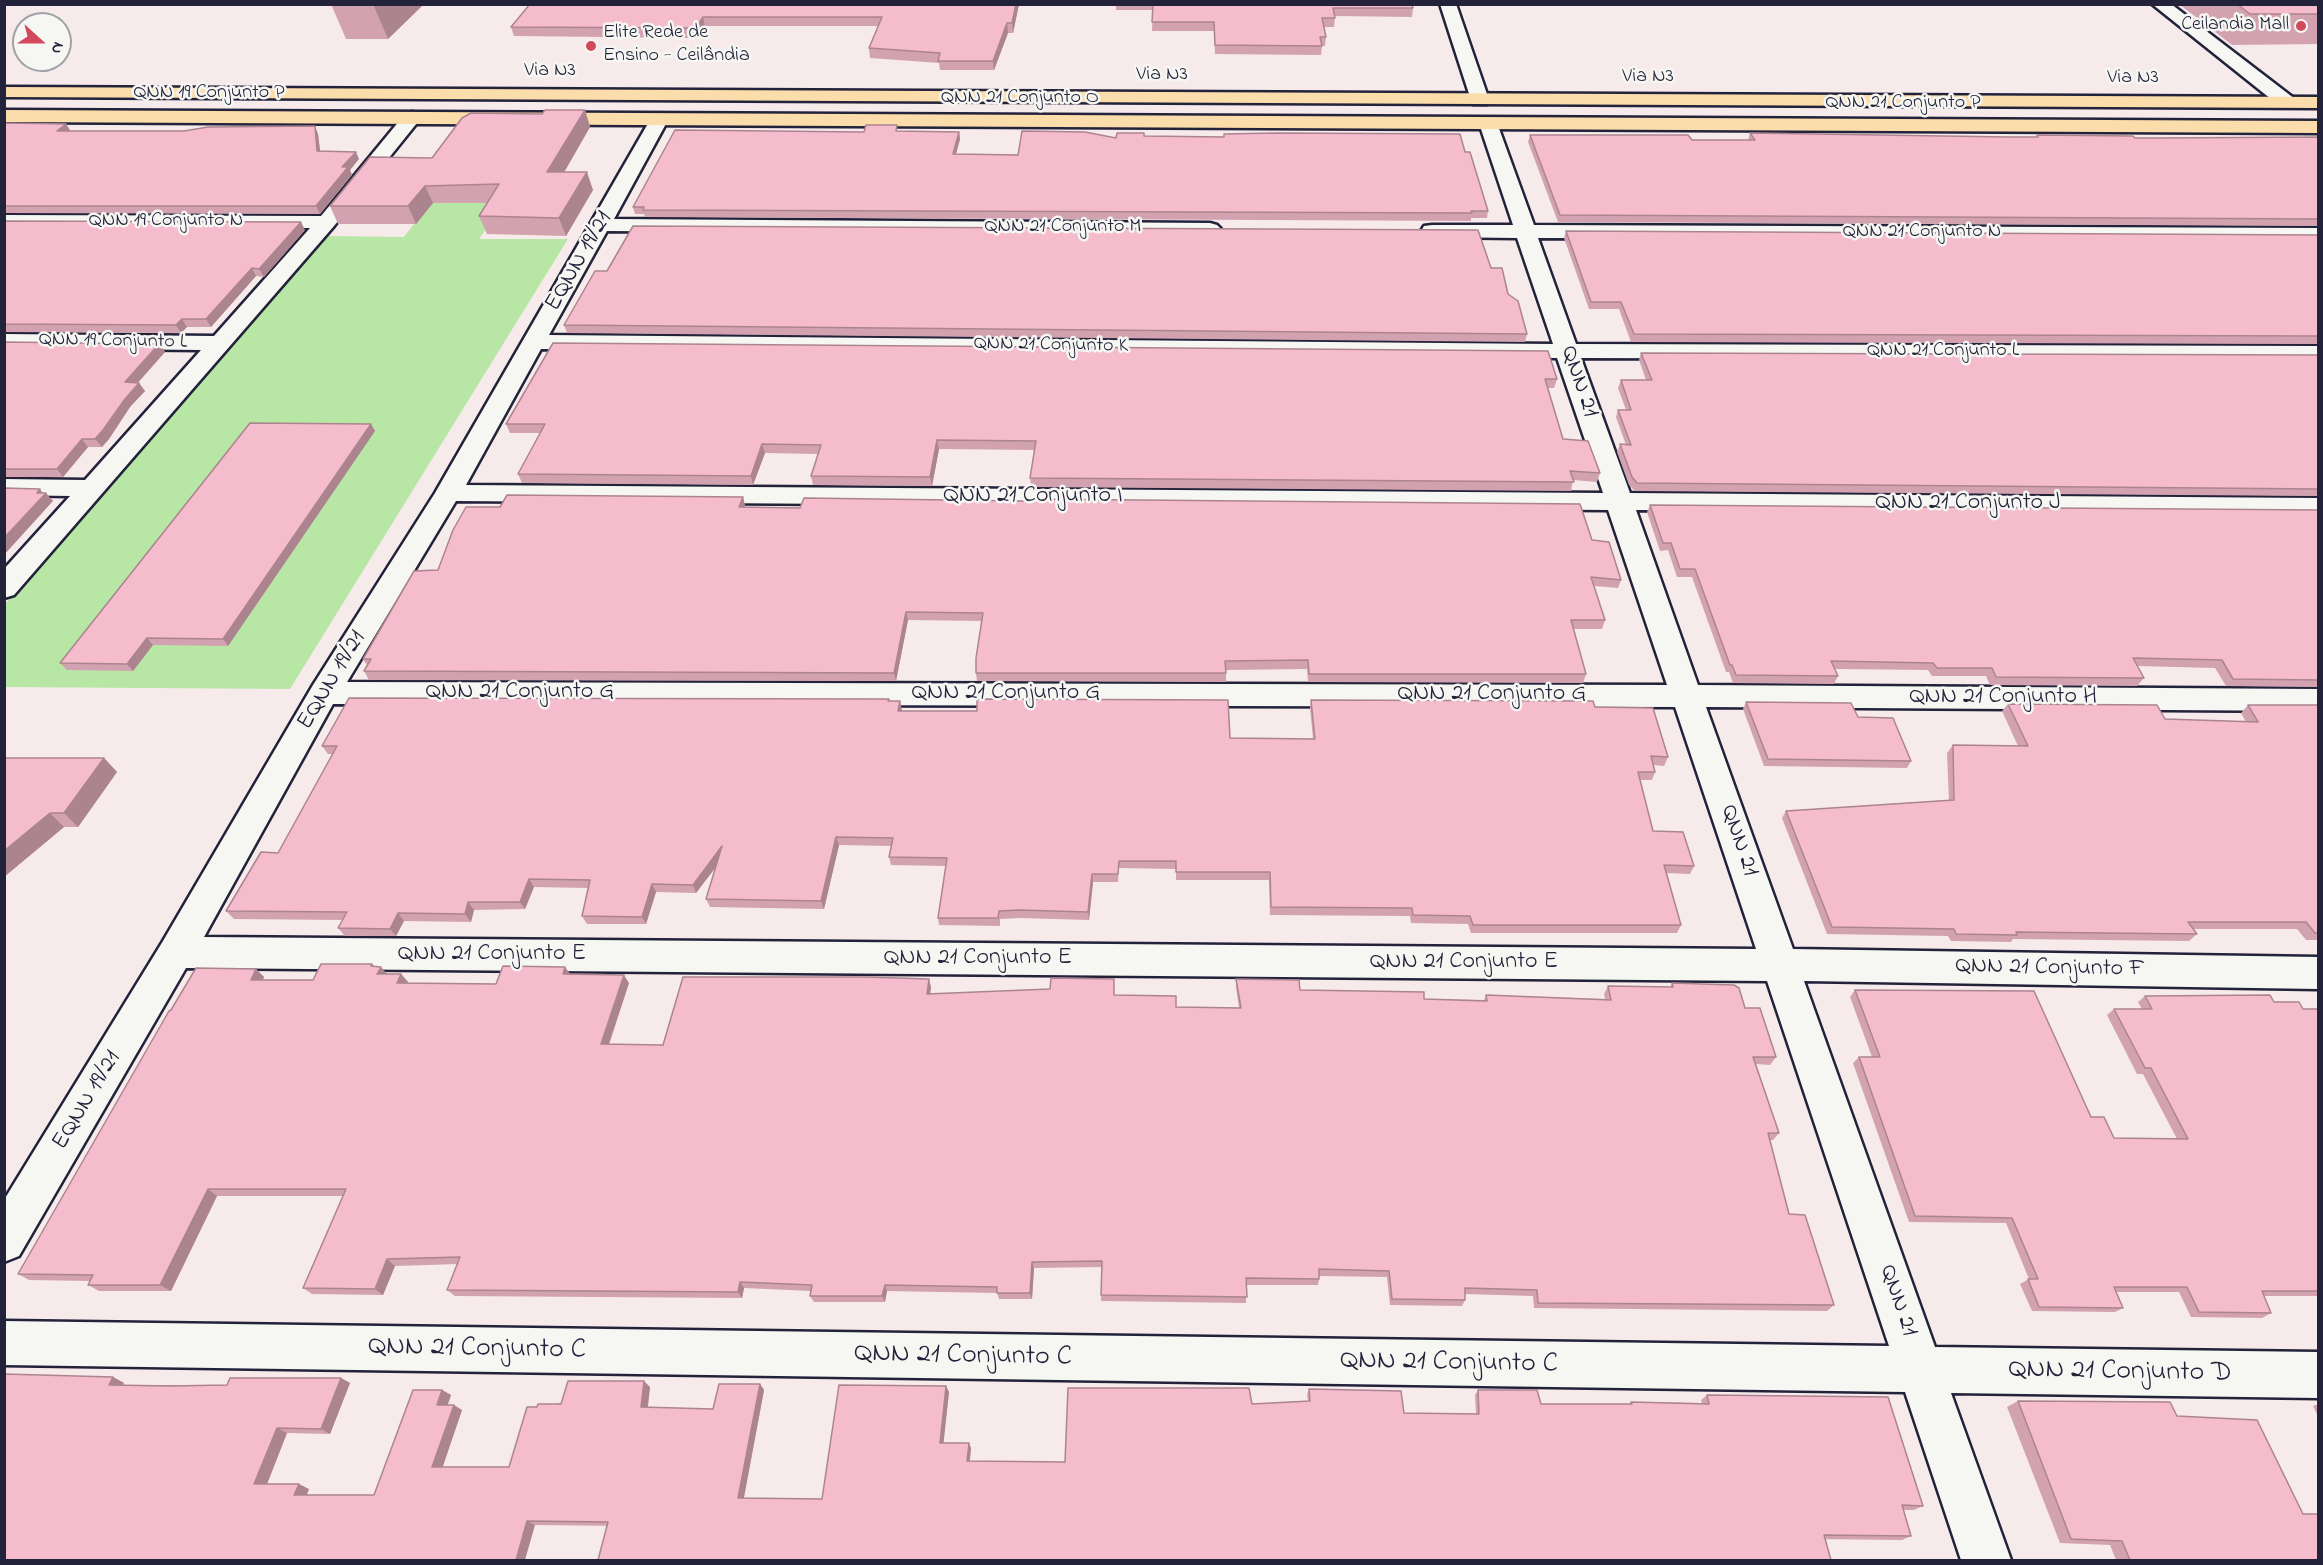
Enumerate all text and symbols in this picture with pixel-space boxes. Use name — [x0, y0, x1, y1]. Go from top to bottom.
north arrow — [12, 12, 72, 72]
place label: Ceilandia Mall — [2181, 14, 2289, 38]
marker: Ceilandia Mall — [2294, 19, 2308, 33]
place label: Elite Rede de Ensino - Ceilândia — [603, 22, 750, 69]
text: N — [44, 38, 70, 57]
marker: Elite Rede de Ensino - Ceilândia — [584, 39, 598, 53]
street label: Via N3 — [524, 60, 576, 84]
street label: Via N3 — [1136, 64, 1188, 88]
street label: Via N3 — [1622, 66, 1674, 90]
street label: Via N3 — [2107, 67, 2159, 91]
street label: QNN 19 Conjunto P — [133, 82, 285, 106]
street label: QNN 21 Conjunto O — [941, 87, 1099, 111]
street label: QNN 21 Conjunto P — [1825, 92, 1981, 116]
street label: EQNN 19/21 — [540, 207, 620, 317]
street label: QNN 19 Conjunto N — [89, 210, 243, 234]
street label: QNN 21 Conjunto M — [985, 216, 1141, 240]
street label: QNN 21 Conjunto N — [1843, 221, 2001, 245]
street label: QNN 19 Conjunto L — [39, 329, 187, 355]
street label: QNN 21 Conjunto K — [974, 333, 1128, 359]
street label: QNN 21 Conjunto L — [1867, 340, 2019, 364]
street label: QNN 21 — [1552, 343, 1604, 421]
street label: QNN 21 Conjunto I — [943, 483, 1123, 511]
street label: QNN 21 Conjunto J — [1875, 490, 2061, 518]
street label: EQNN 19/21 — [292, 626, 374, 736]
street label: QNN 21 Conjunto G — [426, 679, 614, 707]
street label: QNN 21 Conjunto G — [912, 680, 1100, 708]
street label: QNN 21 Conjunto G — [1398, 681, 1586, 709]
street label: QNN 21 Conjunto H — [1909, 684, 2097, 712]
street label: QNN 21 — [1712, 802, 1764, 880]
street label: QNN 21 Conjunto E — [398, 941, 586, 969]
street label: QNN 21 Conjunto E — [884, 945, 1072, 973]
street label: QNN 21 Conjunto E — [1370, 949, 1558, 977]
street label: QNN 21 Conjunto F — [1955, 953, 2145, 985]
street label: EQNN 19/21 — [47, 1046, 129, 1156]
street label: QNN 21 — [1871, 1262, 1923, 1340]
street label: QNN 21 Conjunto C — [368, 1331, 586, 1369]
street label: QNN 21 Conjunto C — [854, 1338, 1072, 1376]
street label: QNN 21 Conjunto C — [1340, 1345, 1558, 1383]
street label: QNN 21 Conjunto D — [2008, 1354, 2232, 1392]

